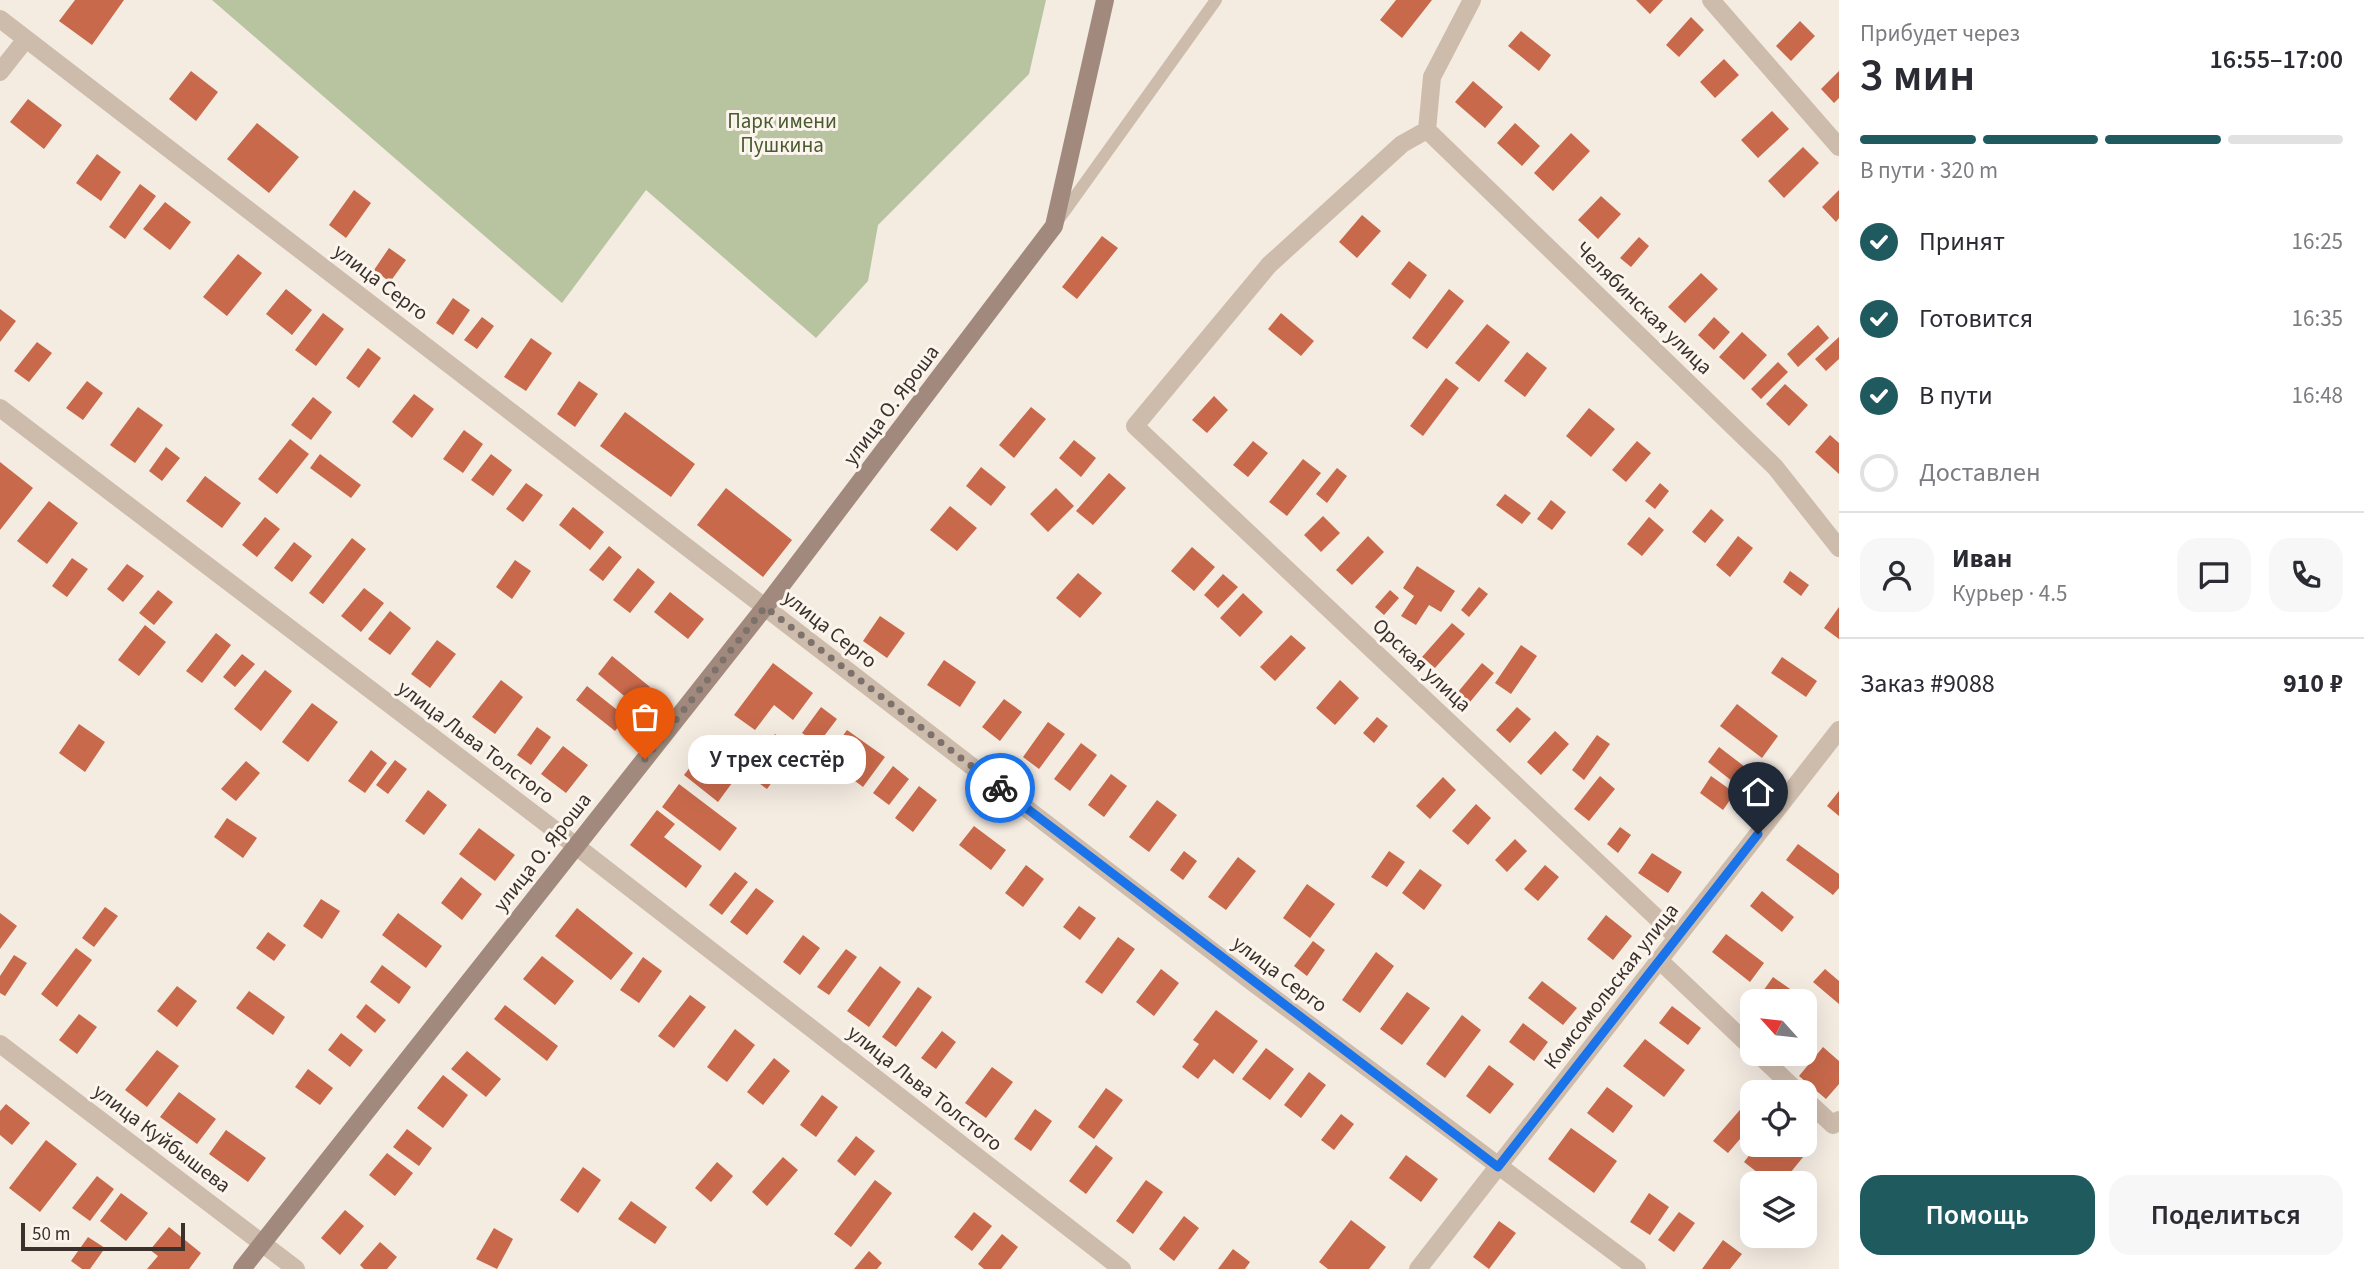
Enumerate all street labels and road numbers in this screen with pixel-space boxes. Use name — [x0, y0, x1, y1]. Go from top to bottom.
street label: Челябинская улица — [1569, 235, 1719, 381]
street label: улица Серго — [327, 236, 435, 328]
street label: улица О. Яроша — [836, 338, 946, 472]
street label: улица Серго — [776, 583, 884, 675]
street label: Орская улица — [1366, 611, 1478, 719]
street label: улица Льва Толстого — [391, 673, 561, 811]
street label: улица О. Яроша — [486, 786, 598, 918]
street label: Комсомольская улица — [1536, 896, 1686, 1076]
street label: улица Серго — [1226, 928, 1334, 1020]
street label: улица Льва Толстого — [841, 1018, 1009, 1158]
street label: улица Куйбышева — [87, 1076, 237, 1200]

